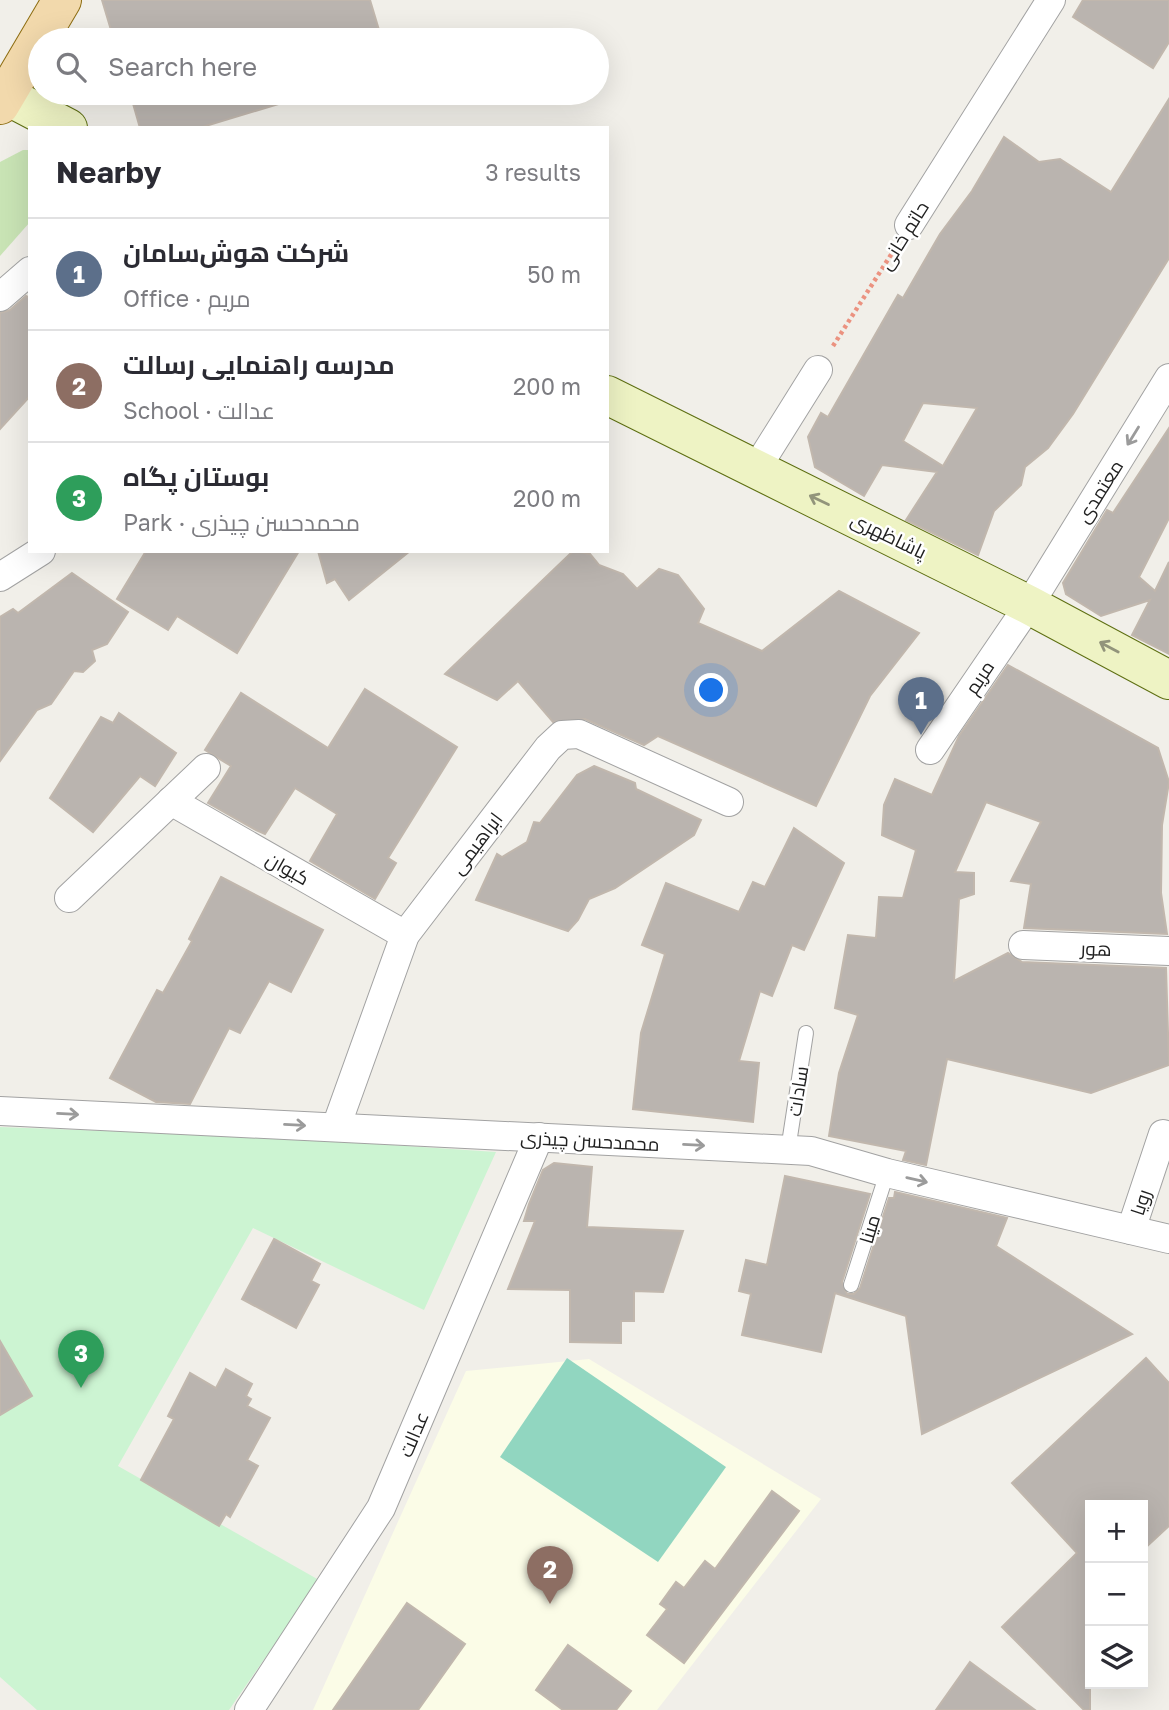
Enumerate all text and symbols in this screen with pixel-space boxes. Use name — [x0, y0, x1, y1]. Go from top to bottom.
search box — [28, 28, 609, 105]
icon: search — [52, 48, 90, 86]
text: Search here — [108, 51, 257, 82]
text: Nearby — [56, 154, 161, 190]
text: 3 results — [485, 158, 581, 186]
street label: حاتم خانی — [873, 196, 936, 275]
text: شرکت هوش‌سامان — [123, 237, 349, 268]
text: 1 — [73, 260, 85, 288]
text: 50 m — [527, 260, 581, 288]
text: Office · مریم — [123, 284, 250, 312]
text: مدرسه راهنمایی رسالت — [123, 349, 395, 380]
text: 2 — [72, 372, 86, 400]
text: 200 m — [513, 372, 581, 400]
text: School · عدالت — [123, 396, 275, 424]
one-way arrow — [1126, 425, 1140, 445]
street label: معتمدی — [1071, 455, 1128, 527]
text: بوستان پگاه — [123, 461, 269, 492]
text: 3 — [72, 484, 86, 512]
text: 200 m — [513, 484, 581, 512]
one-way arrow — [809, 493, 830, 507]
street label: پاشاظهری — [847, 507, 931, 565]
text: Park · محمدحسن چیذری — [123, 508, 360, 536]
one-way arrow — [1099, 640, 1120, 654]
street label: مریم — [960, 656, 1001, 700]
your location — [694, 673, 728, 707]
pin: 1 — [898, 677, 944, 735]
street label: ابراهیمی — [445, 808, 507, 879]
street label: کیوان — [262, 846, 314, 890]
street label: هور — [1079, 936, 1112, 961]
street label: سادات — [782, 1064, 812, 1118]
one-way arrow — [56, 1108, 79, 1121]
one-way arrow — [284, 1119, 307, 1132]
street label: محمدحسن چیذری — [520, 1125, 660, 1157]
one-way arrow — [682, 1139, 705, 1152]
one-way arrow — [905, 1174, 928, 1187]
street label: رویا — [1125, 1186, 1156, 1218]
street label: مینا — [854, 1212, 884, 1246]
pin: 3 — [58, 1330, 104, 1388]
street label: عدالت — [393, 1408, 433, 1460]
map controls — [1085, 1500, 1148, 1689]
button: + — [1085, 1500, 1148, 1563]
pin: 2 — [527, 1546, 573, 1604]
button: − — [1085, 1563, 1148, 1626]
button: layers — [1085, 1626, 1148, 1689]

